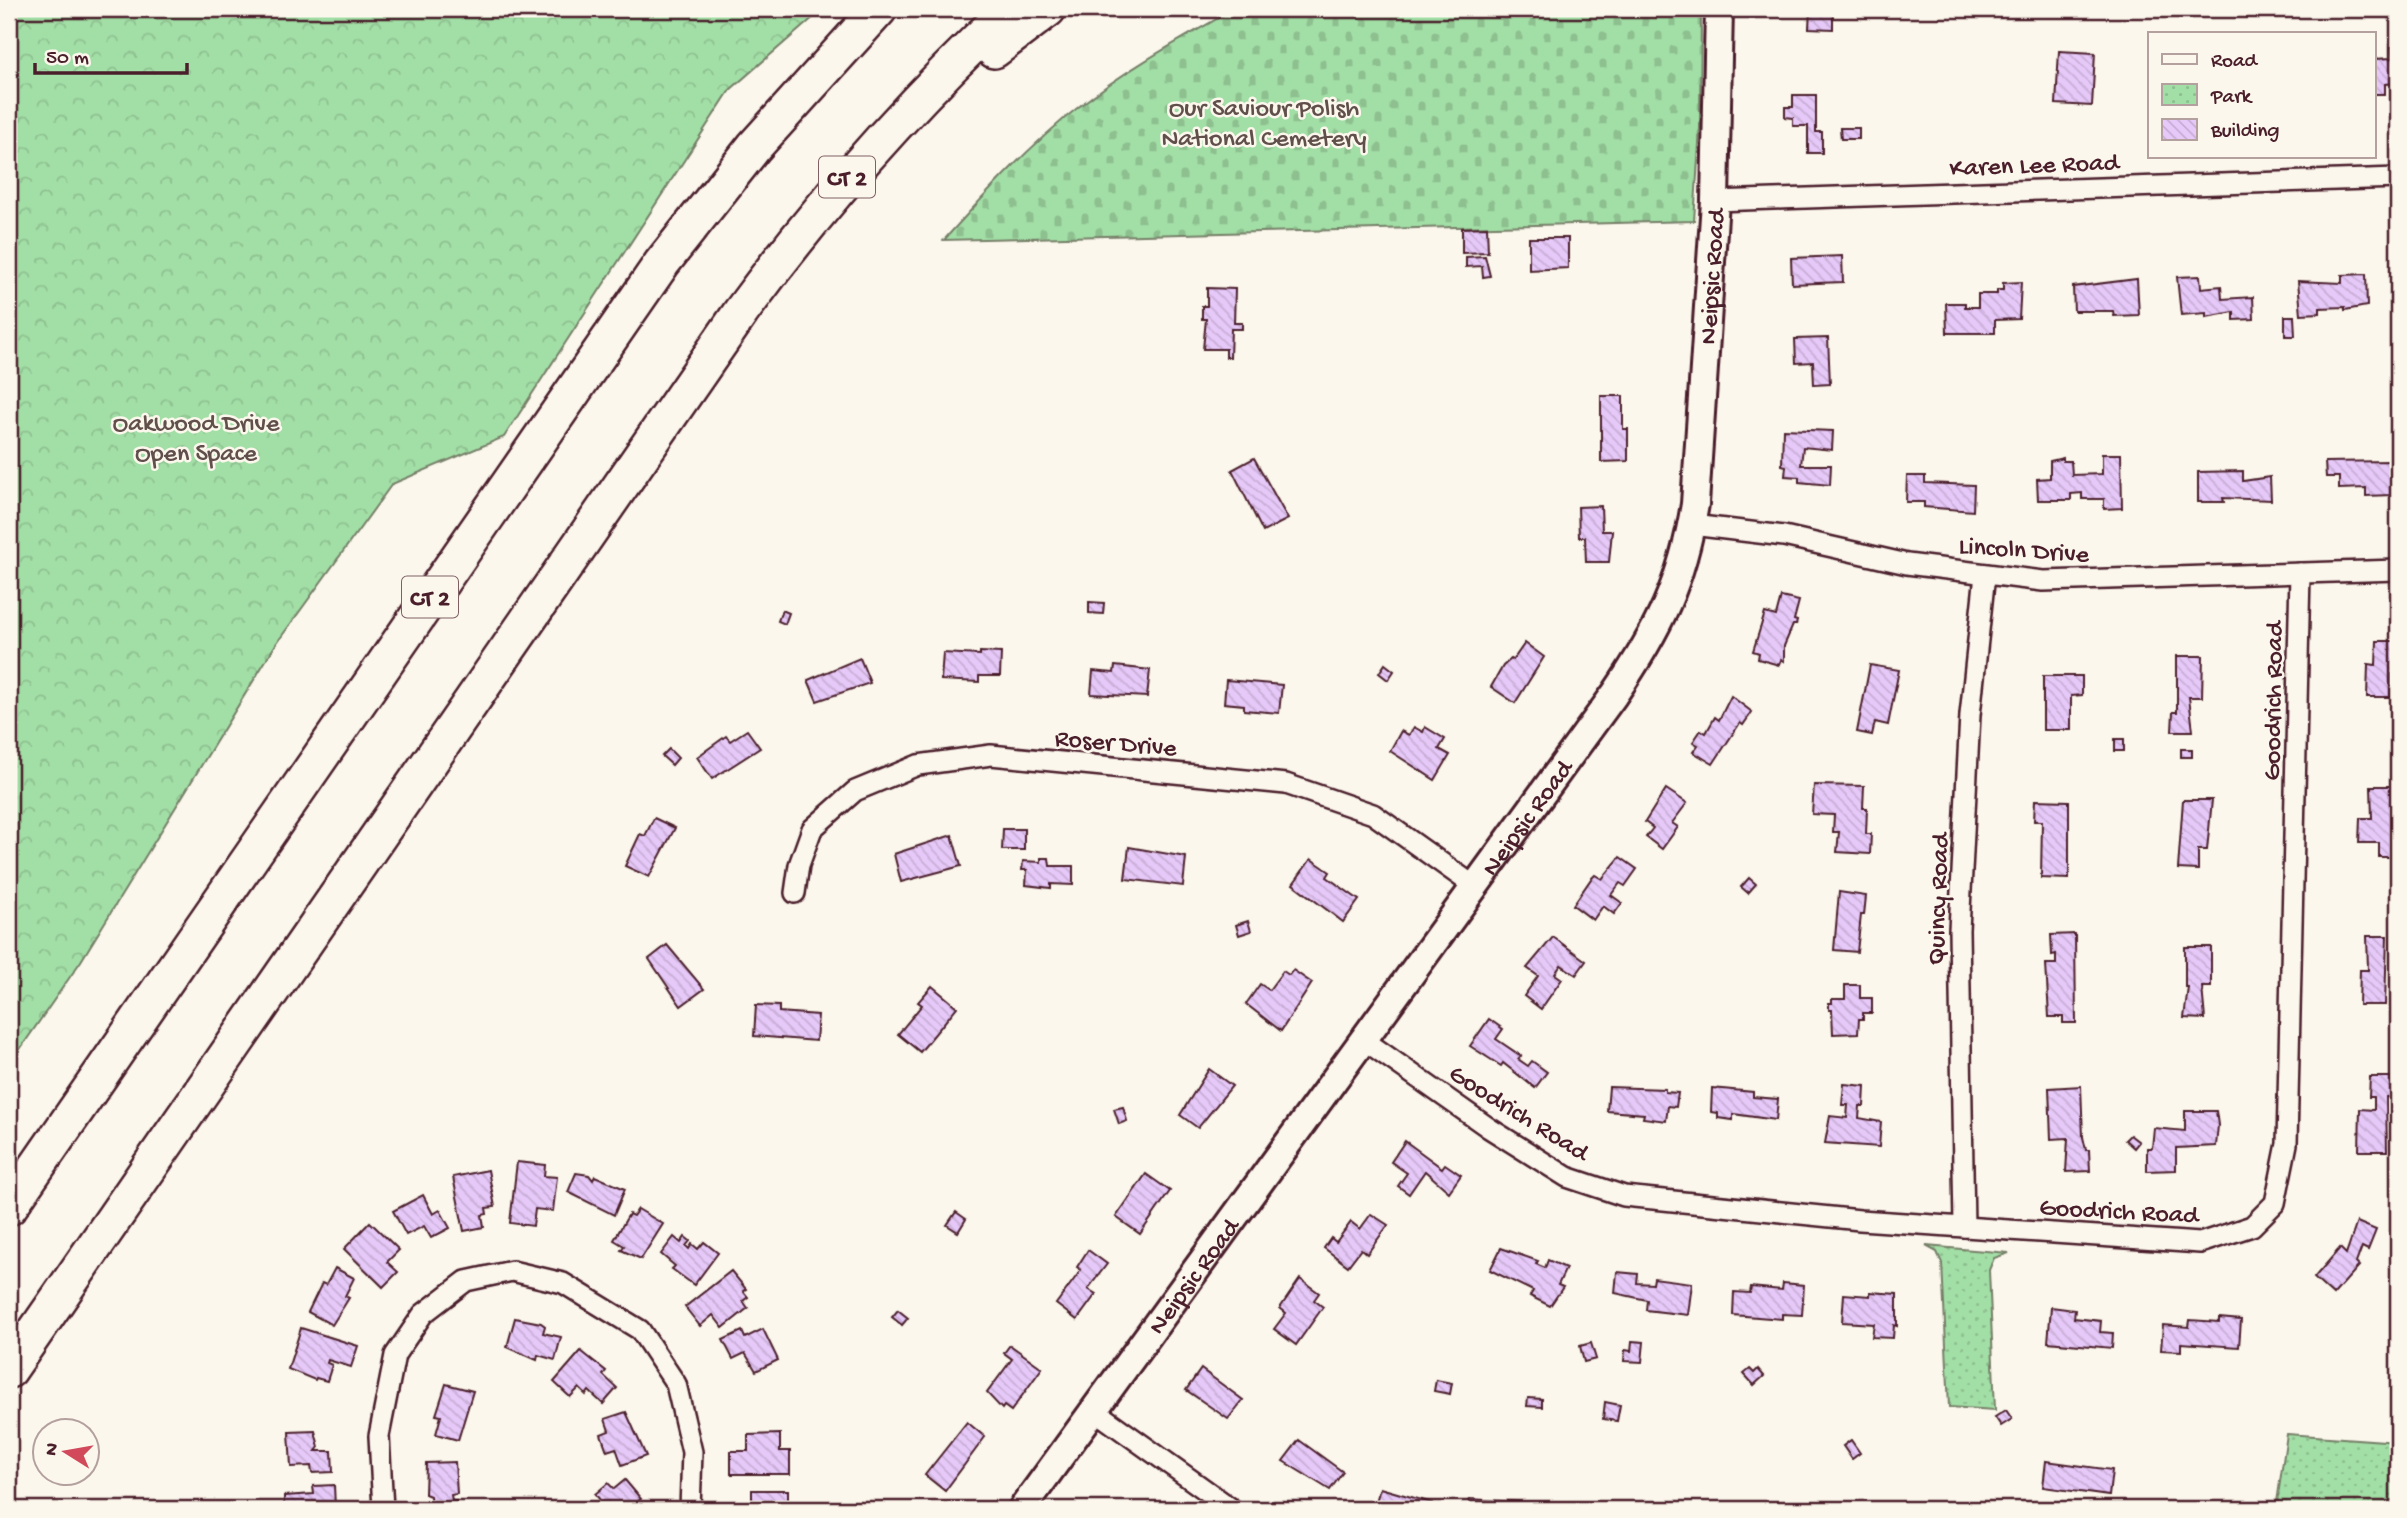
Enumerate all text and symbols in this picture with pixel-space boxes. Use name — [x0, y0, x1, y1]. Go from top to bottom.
scale bar — [35, 32, 187, 76]
legend — [2148, 32, 2376, 158]
text: 50 m — [46, 47, 89, 72]
text: Road — [2211, 50, 2259, 75]
text: Park — [2210, 86, 2254, 111]
park label: Our Saviour Polish National Cemetery — [1161, 95, 1367, 156]
text: Building — [2210, 120, 2280, 145]
street label: Karen Lee Road — [1949, 149, 2121, 186]
road number: CT 2 — [819, 156, 875, 197]
street label: Neipsic Road — [1695, 206, 1735, 346]
park label: Oakwood Drive Open Space — [113, 410, 280, 471]
street label: Lincoln Drive — [1957, 532, 2091, 573]
road number: CT 2 — [402, 576, 458, 618]
street label: Goodrich Road — [2259, 619, 2292, 781]
street label: Roser Drive — [1053, 725, 1178, 766]
street label: Neipsic Road — [1477, 754, 1583, 883]
street label: Quincy Road — [1923, 831, 1958, 966]
street label: Goodrich Road — [1442, 1059, 1595, 1171]
street label: Goodrich Road — [2038, 1194, 2201, 1233]
street label: Neipsic Road — [1143, 1212, 1249, 1342]
north arrow — [32, 1416, 102, 1486]
text: N — [40, 1441, 65, 1458]

